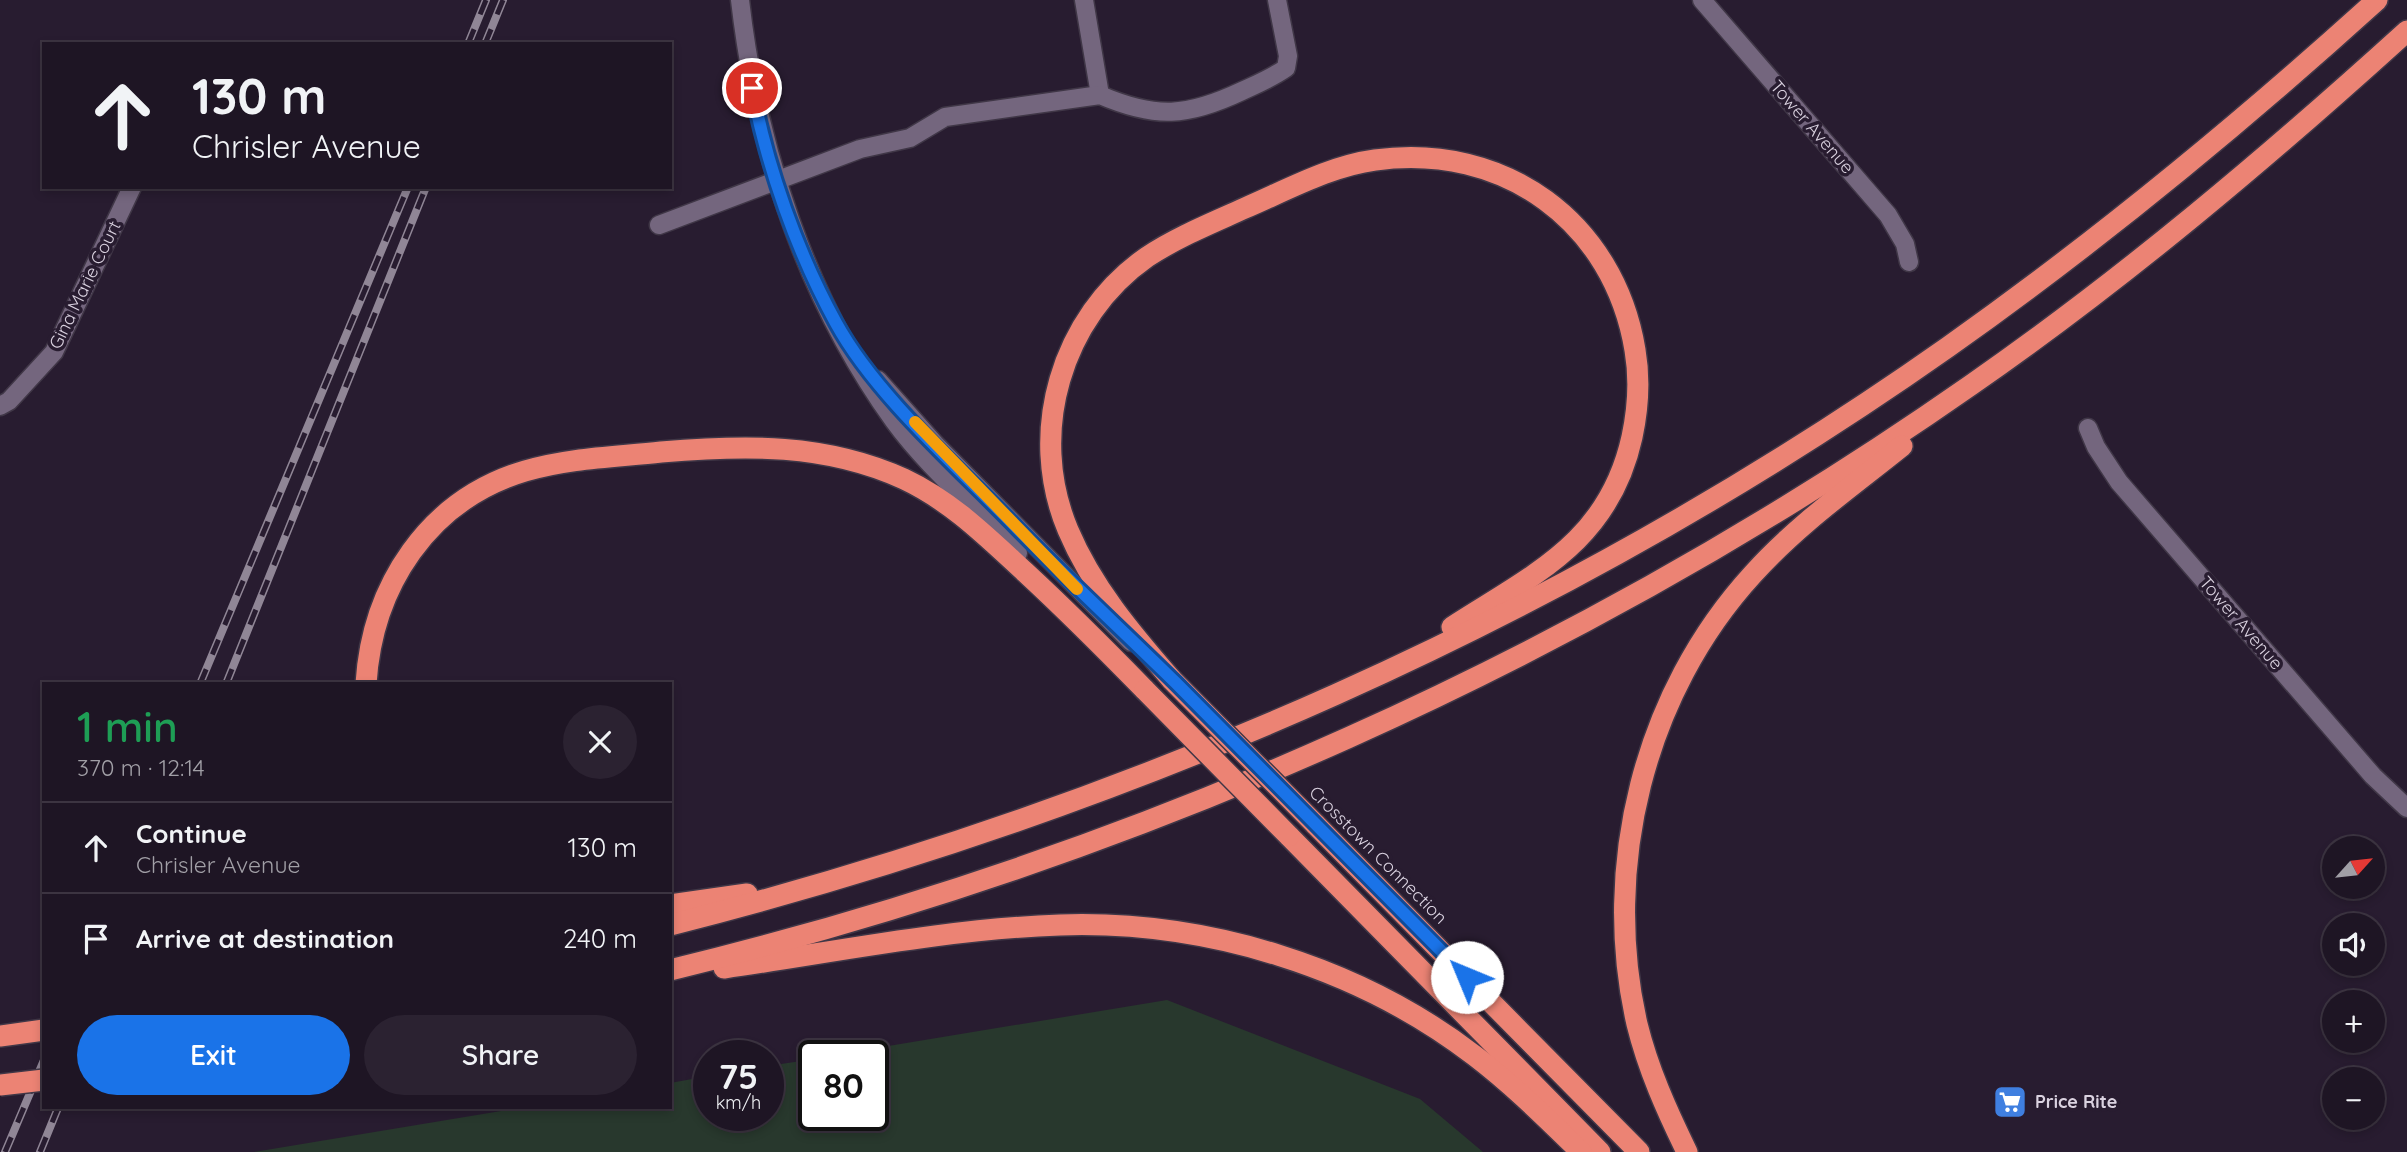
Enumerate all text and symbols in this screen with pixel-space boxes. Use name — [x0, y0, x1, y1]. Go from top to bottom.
pin — [722, 58, 782, 118]
text: 130 m — [192, 65, 326, 126]
icon: arrive — [733, 69, 771, 107]
icon: ahead — [77, 70, 168, 161]
street label: Tower Avenue — [1765, 75, 1859, 178]
text: Chrisler Avenue — [192, 126, 421, 166]
street label: Gina Marie Court — [43, 217, 126, 353]
street label: Tower Avenue — [2194, 571, 2288, 674]
text: 1 min — [77, 700, 178, 753]
button: close — [563, 705, 637, 779]
text: 370 m · 12:14 — [77, 753, 205, 782]
street label: Crosstown Connection — [1304, 781, 1452, 929]
text: Continue — [136, 817, 247, 850]
icon: ahead — [77, 829, 115, 867]
text: 130 m — [567, 831, 637, 864]
north arrow — [2322, 836, 2385, 900]
map controls — [2322, 836, 2385, 1130]
text: Chrisler Avenue — [136, 850, 301, 879]
button: sound — [2322, 913, 2385, 976]
icon: arrive — [77, 920, 115, 958]
text: Arrive at destination — [136, 922, 394, 955]
text: 240 m — [563, 922, 637, 955]
position arrow — [1430, 940, 1504, 1014]
button: + — [2322, 990, 2385, 1053]
button: Exit — [77, 1015, 350, 1095]
button: Share — [364, 1015, 637, 1095]
speed limit sign: 80 — [798, 1040, 889, 1131]
text: 75 — [719, 1054, 758, 1098]
button: − — [2322, 1067, 2385, 1130]
supermarket icon: Price Rite — [1991, 1083, 2029, 1121]
place label: Price Rite — [2035, 1090, 2117, 1113]
text: km/h — [716, 1091, 761, 1114]

